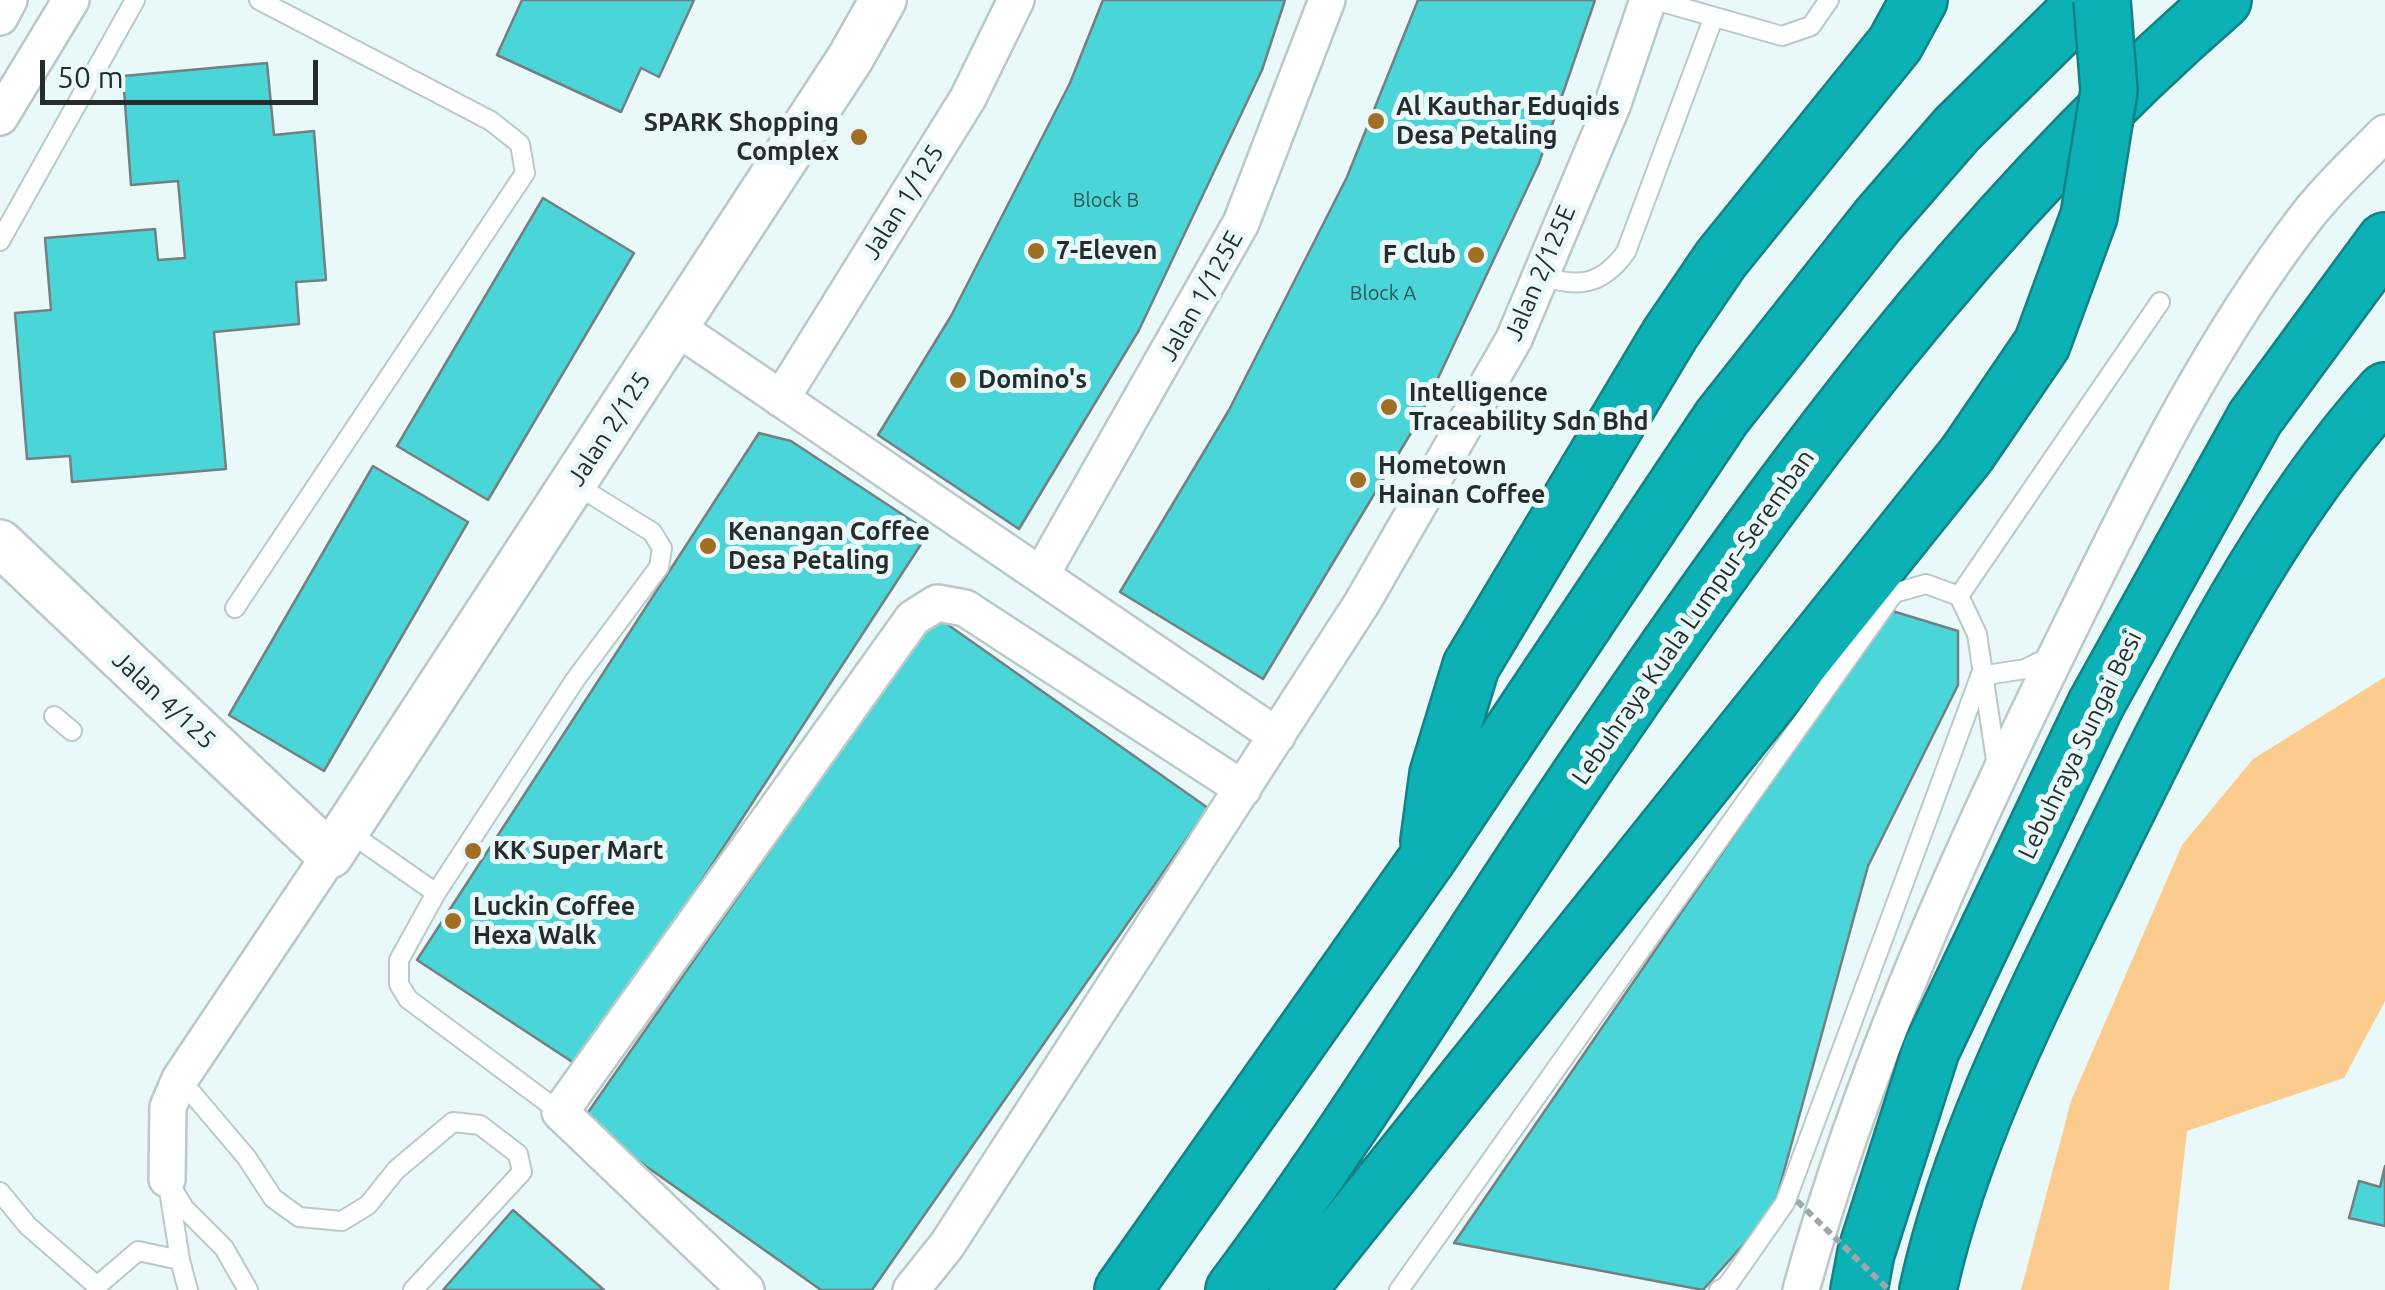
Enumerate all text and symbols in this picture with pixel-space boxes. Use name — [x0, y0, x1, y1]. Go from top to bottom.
scale bar — [45, 40, 322, 102]
text: 50 m — [57, 60, 124, 94]
place label: Al Kauthar Eduqids Desa Petaling — [1396, 92, 1620, 151]
place label: SPARK Shopping Complex — [644, 108, 839, 167]
marker: Al Kauthar Eduqids Desa Petaling — [1365, 110, 1387, 132]
marker: SPARK Shopping Complex — [848, 126, 870, 148]
street label: Jalan 1/125 — [856, 139, 950, 265]
house number: Block B — [1073, 188, 1139, 212]
street label: Jalan 2/125E — [1498, 201, 1582, 345]
street label: Jalan 1/125E — [1153, 226, 1249, 366]
place label: 7-Eleven — [1056, 236, 1157, 266]
marker: 7-Eleven — [1025, 240, 1047, 262]
place label: F Club — [1383, 240, 1456, 270]
marker: F Club — [1465, 244, 1487, 266]
house number: Block A — [1350, 281, 1416, 305]
place label: Domino's — [978, 365, 1087, 395]
street label: Jalan 2/125 — [561, 366, 657, 492]
marker: Domino's — [947, 369, 969, 391]
place label: Intelligence Traceability Sdn Bhd — [1409, 378, 1648, 437]
marker: Intelligence Traceability Sdn Bhd — [1378, 396, 1400, 418]
street label: Lebuhraya Kuala Lumpur–Seremban — [1565, 444, 1821, 790]
place label: Hometown Hainan Coffee — [1378, 451, 1545, 510]
marker: Hometown Hainan Coffee — [1347, 469, 1369, 491]
place label: Kenangan Coffee Desa Petaling — [728, 517, 930, 576]
marker: Kenangan Coffee Desa Petaling — [697, 535, 719, 557]
street label: Lebuhraya Sungai Besi — [2012, 626, 2148, 864]
street label: Jalan 4/125 — [106, 645, 222, 755]
place label: KK Super Mart — [493, 836, 663, 866]
marker: KK Super Mart — [462, 840, 484, 862]
place label: Luckin Coffee Hexa Walk — [473, 892, 635, 951]
marker: Luckin Coffee Hexa Walk — [442, 910, 464, 932]

